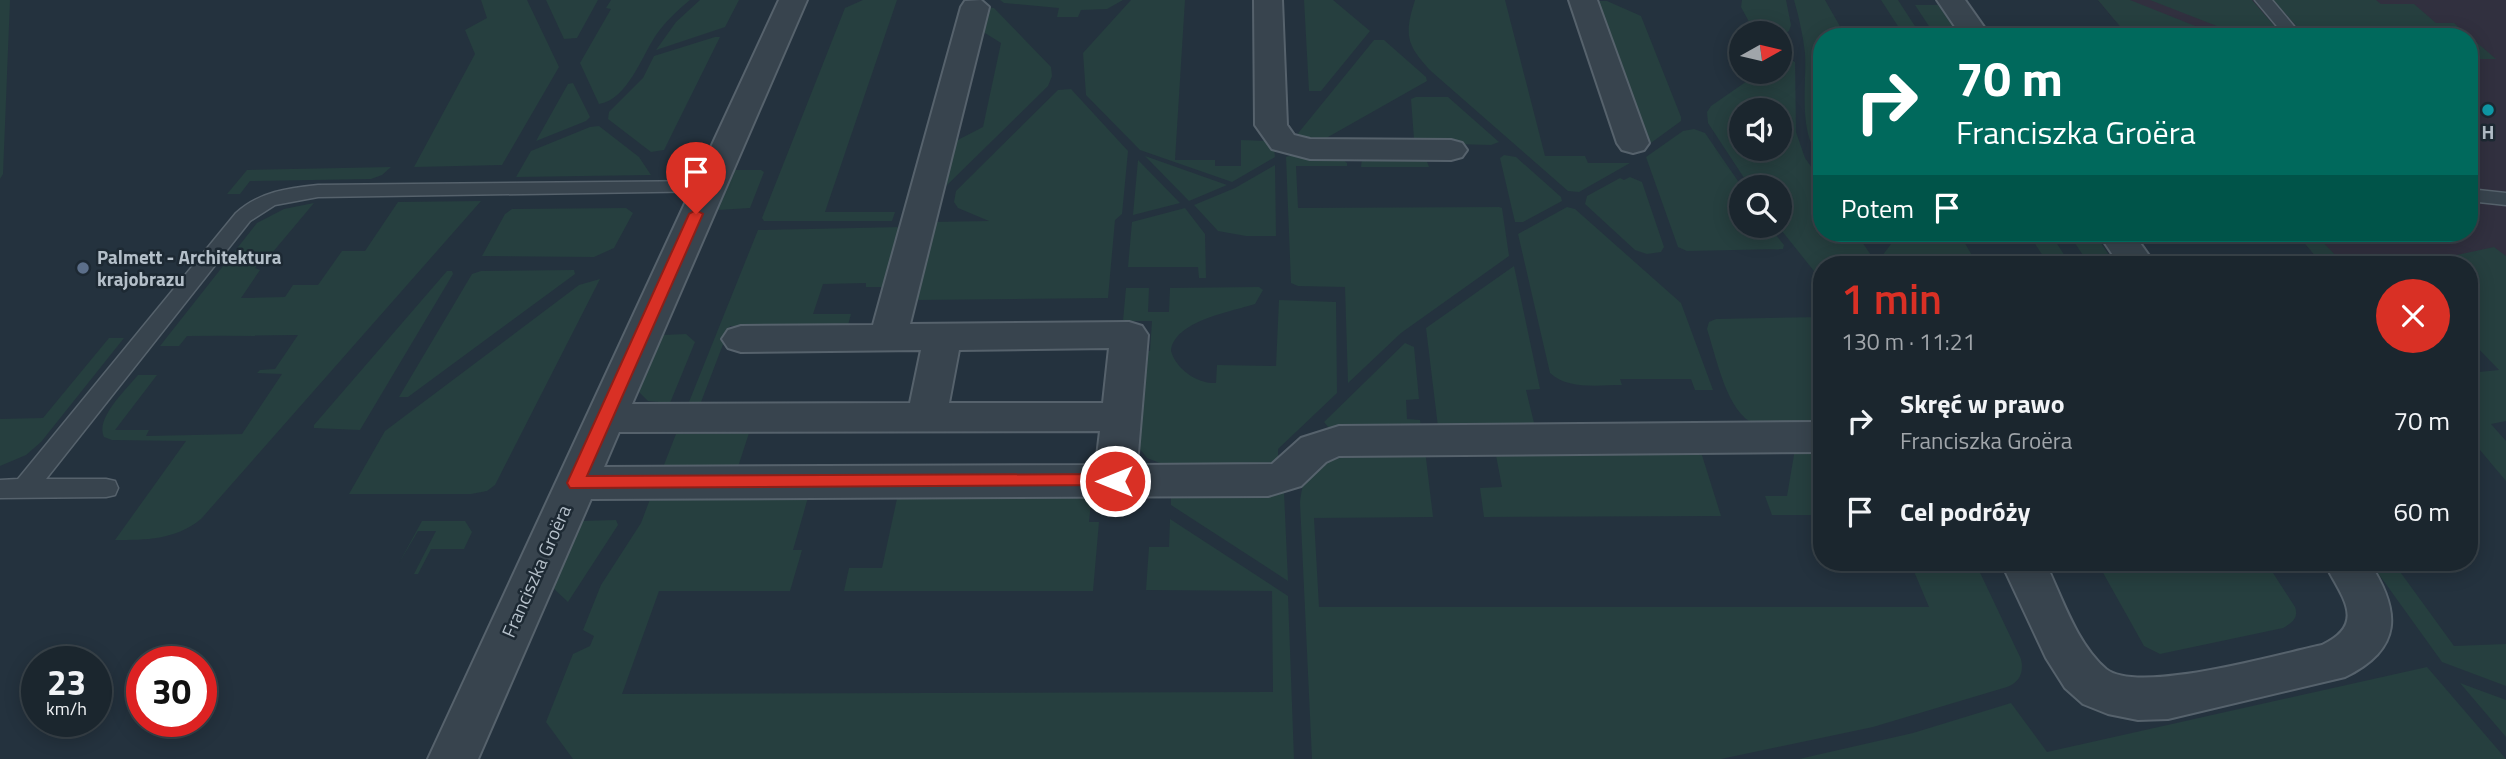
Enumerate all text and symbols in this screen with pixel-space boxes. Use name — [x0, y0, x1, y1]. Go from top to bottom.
north arrow — [1729, 21, 1792, 84]
map controls — [1729, 21, 1792, 238]
text: 70 m — [1956, 40, 2063, 115]
icon: right — [1841, 56, 1932, 147]
button: sound — [1729, 98, 1792, 161]
marker: H — [2480, 102, 2496, 118]
text: Franciszka Groëra — [1956, 108, 2196, 156]
place label: H — [2482, 117, 2494, 146]
pin — [666, 142, 726, 214]
icon: arrive — [677, 153, 715, 191]
button: search — [1729, 175, 1792, 238]
text: Potem — [1841, 189, 1914, 228]
icon: arrive — [1928, 189, 1966, 227]
place label: Palmett - Architektura krajobrazu — [97, 242, 282, 293]
marker: Palmett - Architektura krajobrazu — [75, 260, 91, 276]
text: 1 min — [1841, 266, 1942, 330]
button: close — [2376, 279, 2450, 353]
text: 130 m · 11:21 — [1841, 324, 1976, 359]
text: Skręć w prawo — [1900, 384, 2065, 423]
text: 70 m — [2393, 401, 2450, 440]
icon: right — [1841, 402, 1879, 440]
text: Franciszka Groëra — [1900, 423, 2072, 458]
position arrow — [1078, 444, 1152, 518]
text: Cel podróży — [1900, 492, 2030, 531]
text: 60 m — [2393, 492, 2450, 531]
icon: arrive — [1841, 493, 1879, 531]
street label: Franciszka Groëra — [493, 499, 578, 642]
speed limit sign: 30 — [126, 646, 217, 737]
text: 23 — [47, 655, 86, 709]
text: km/h — [46, 695, 87, 722]

